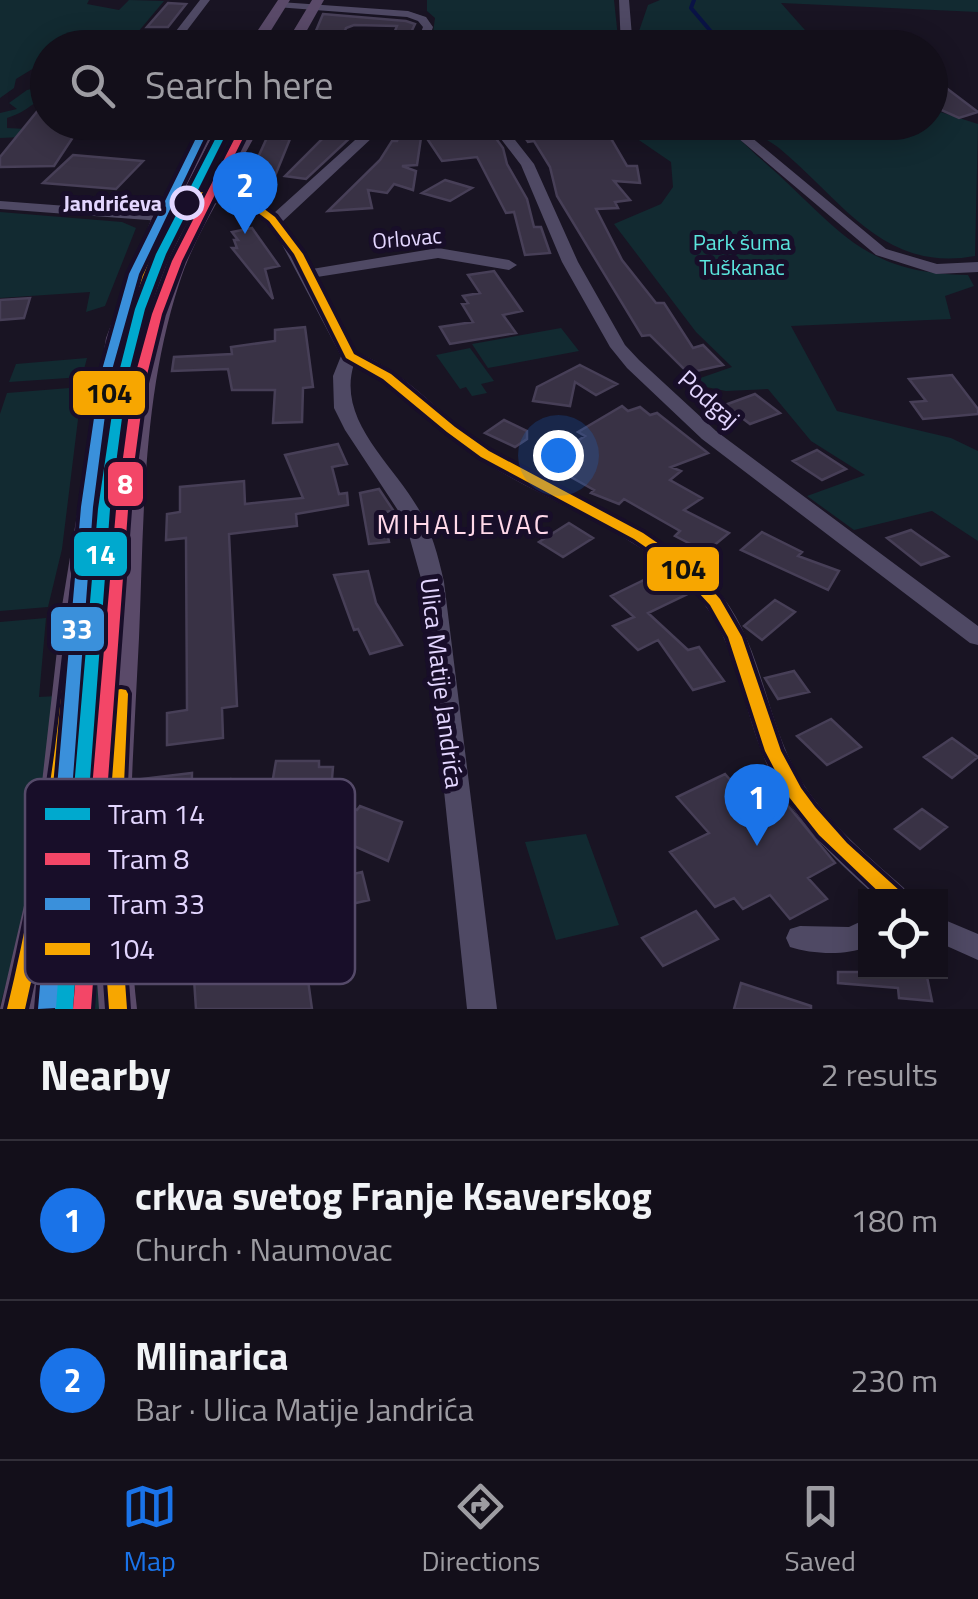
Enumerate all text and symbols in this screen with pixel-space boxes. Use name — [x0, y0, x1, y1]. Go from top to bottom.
search box — [30, 30, 948, 140]
text: Search here — [145, 56, 333, 114]
icon: search — [65, 58, 120, 113]
pin: 2 — [212, 152, 278, 234]
place label: Jandrićeva — [63, 186, 162, 220]
marker: Jandrićeva — [171, 187, 203, 219]
street label: Orlovac — [371, 218, 443, 258]
park label: Park šuma Tuškanac — [693, 225, 791, 284]
street label: Podgaj — [670, 361, 748, 437]
line badge: 104 — [71, 369, 147, 417]
text: 104 — [85, 371, 133, 414]
your location — [533, 430, 584, 481]
line badge: 8 — [106, 460, 145, 508]
text: 8 — [117, 462, 133, 505]
district label: MIHALJEVAC — [376, 502, 552, 545]
line badge: 14 — [72, 530, 129, 578]
text: 14 — [84, 532, 116, 575]
line badge: 104 — [645, 545, 721, 593]
text: 104 — [659, 547, 707, 590]
street label: Ulica Matije Jandrića — [410, 576, 474, 791]
line badge: 33 — [49, 605, 106, 653]
text: 33 — [61, 607, 93, 650]
pin: 1 — [724, 764, 790, 846]
legend — [25, 779, 355, 984]
text: Tram 14 — [108, 792, 205, 835]
text: Tram 8 — [108, 837, 189, 880]
text: Tram 33 — [108, 882, 205, 925]
map controls — [858, 889, 948, 979]
button: locate — [858, 889, 948, 979]
text: 104 — [108, 927, 155, 970]
text: Nearby — [40, 1042, 171, 1106]
text: 2 results — [821, 1050, 938, 1098]
text: crkva svetog Franje Ksaverskog — [135, 1167, 652, 1225]
text: 1 — [64, 1196, 81, 1244]
text: 180 m — [850, 1196, 938, 1244]
text: Church · Naumovac — [135, 1225, 393, 1273]
text: Mlinarica — [135, 1327, 288, 1385]
text: 2 — [64, 1356, 81, 1404]
text: 230 m — [850, 1356, 938, 1404]
text: Bar · Ulica Matije Jandrića — [135, 1385, 474, 1433]
tab: Map — [122, 1479, 177, 1582]
tab: Directions — [421, 1479, 540, 1582]
tab: Saved — [785, 1479, 856, 1582]

